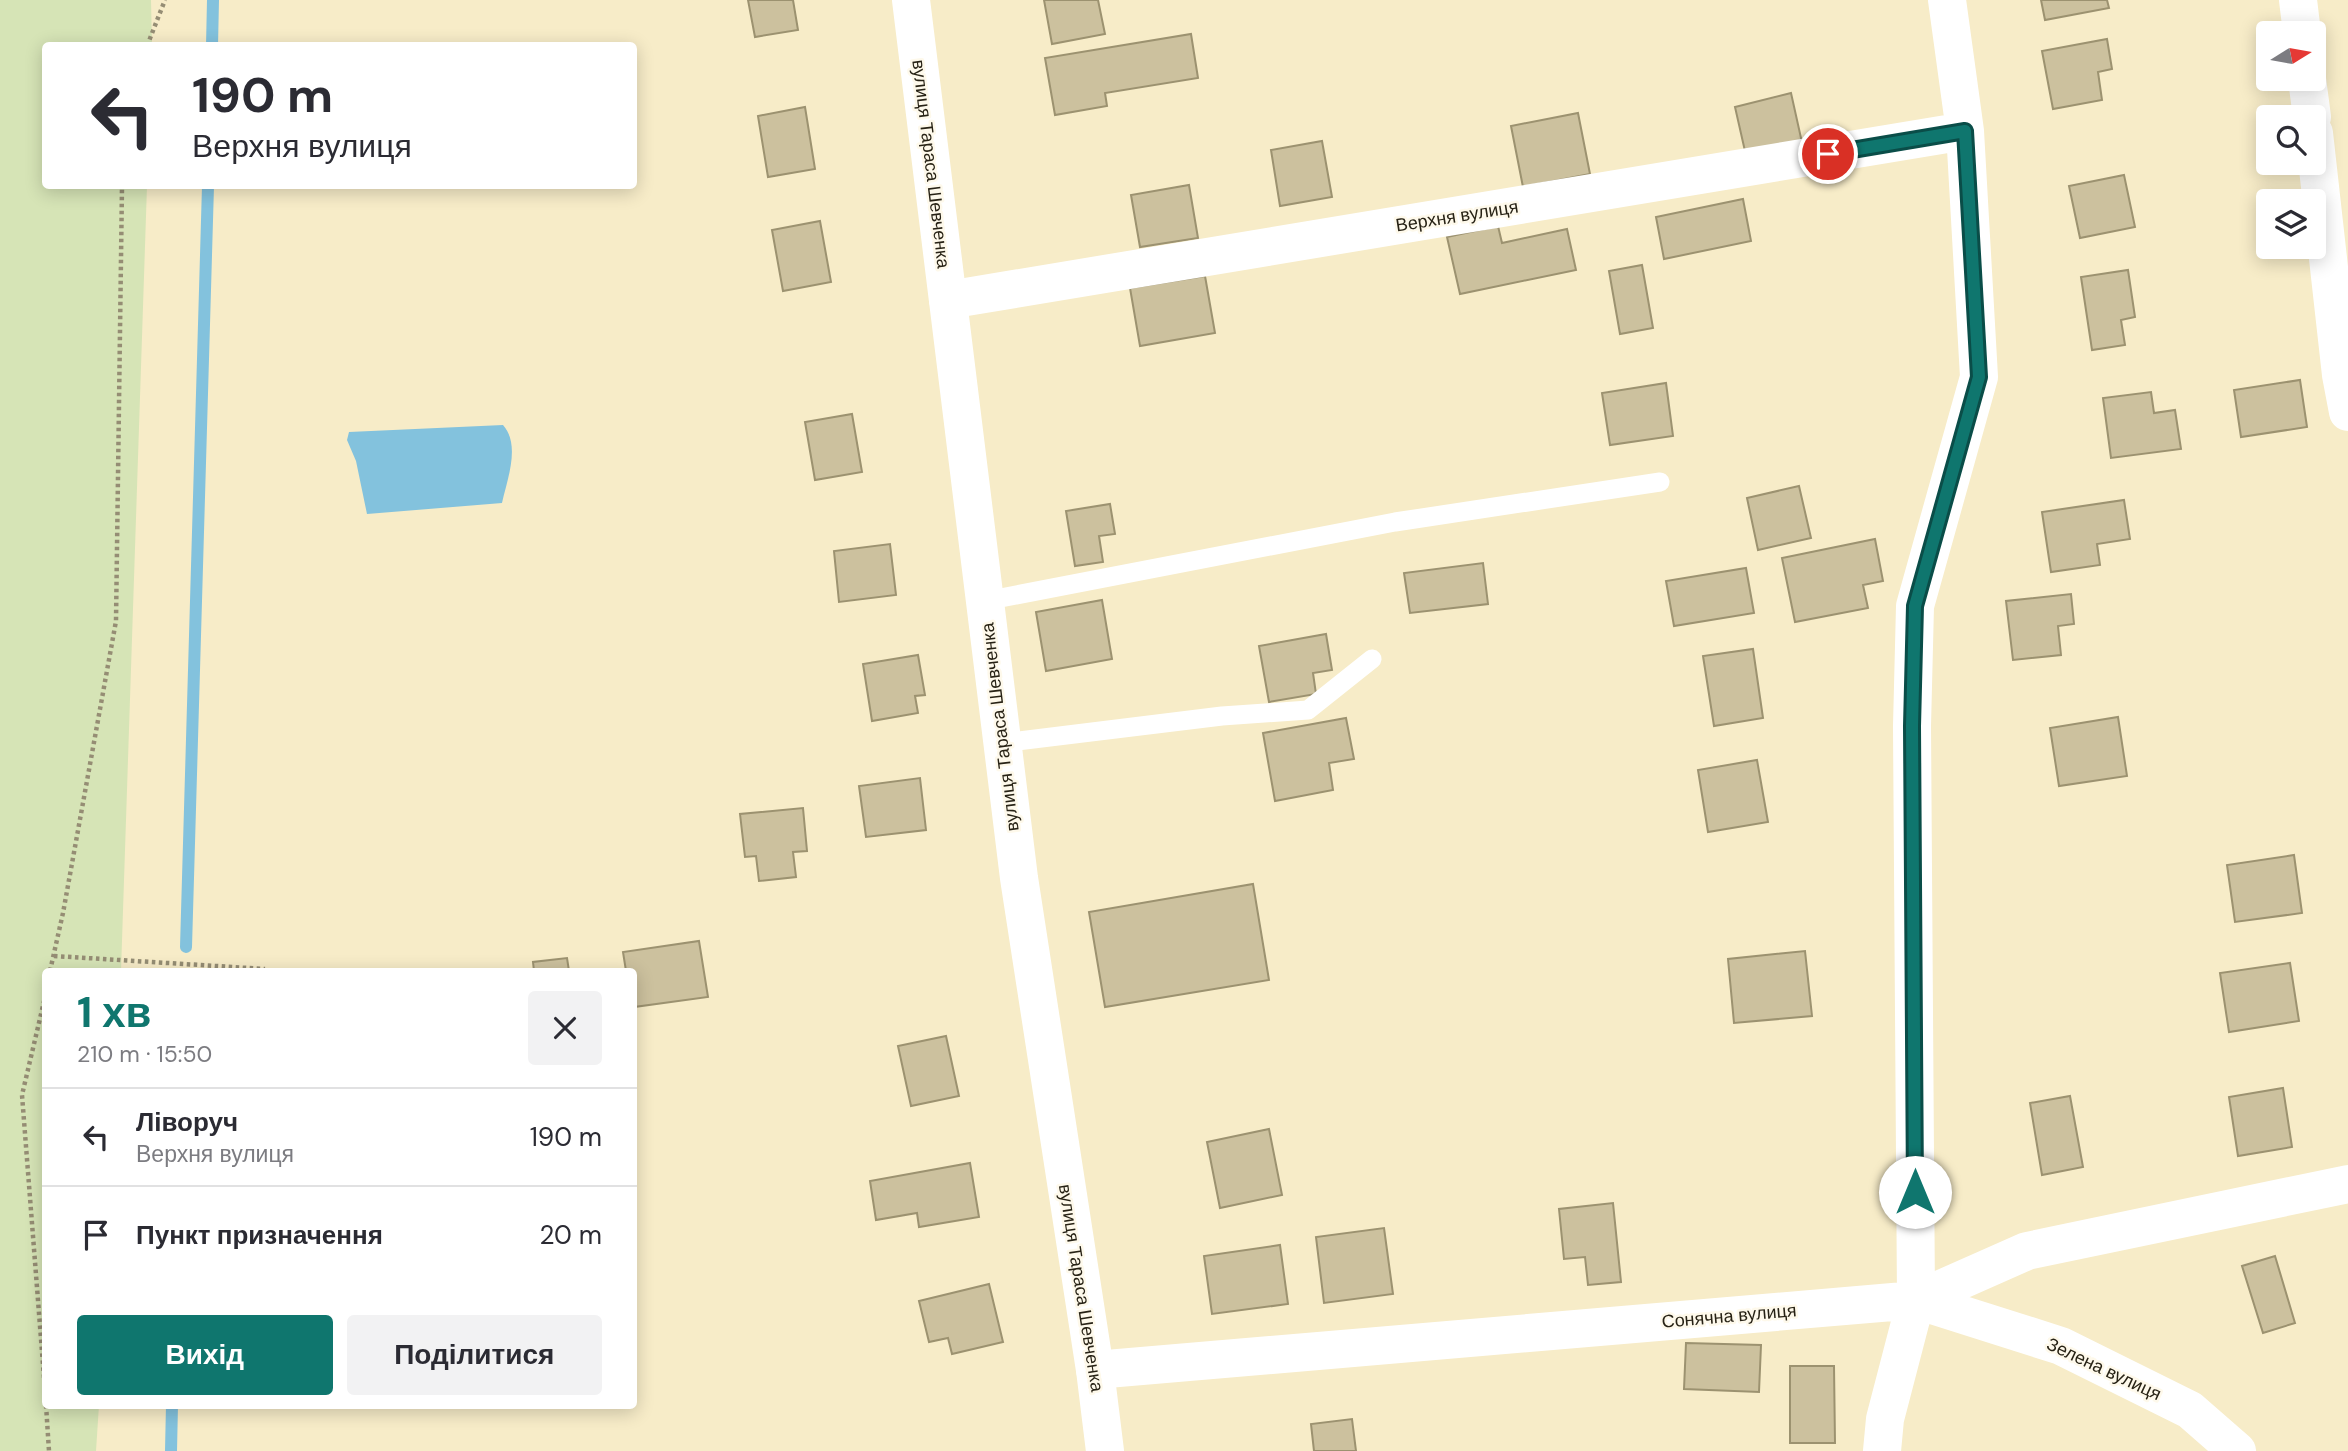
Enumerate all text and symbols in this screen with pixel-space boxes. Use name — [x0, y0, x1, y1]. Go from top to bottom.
north arrow — [2256, 21, 2326, 91]
map controls — [2256, 21, 2326, 259]
street label: вулиця Тараса Шевченка — [906, 58, 956, 271]
text: 190 m — [192, 63, 333, 127]
icon: left — [77, 70, 168, 161]
button: search — [2256, 105, 2326, 175]
pin — [1798, 124, 1858, 184]
text: Верхня вулиця — [192, 125, 412, 167]
icon: arrive — [1809, 135, 1847, 173]
button: layers — [2256, 189, 2326, 259]
street label: Верхня вулиця — [1394, 194, 1520, 238]
street label: вулиця Тараса Шевченка — [975, 620, 1025, 833]
text: 1 хв — [77, 985, 151, 1040]
button: close — [528, 991, 602, 1065]
text: 210 m · 15:50 — [77, 1039, 212, 1069]
text: Ліворуч — [136, 1105, 238, 1139]
icon: left — [77, 1118, 115, 1156]
text: 190 m — [530, 1120, 602, 1154]
text: Верхня вулиця — [136, 1139, 294, 1169]
position arrow — [1878, 1155, 1952, 1229]
street label: вулиця Тараса Шевченка — [1053, 1182, 1109, 1395]
icon: arrive — [77, 1216, 115, 1254]
text: Пункт призначення — [136, 1218, 383, 1252]
text: 20 m — [539, 1218, 602, 1252]
street label: Сонячна вулиця — [1661, 1298, 1797, 1334]
button: Вихід — [77, 1315, 333, 1395]
button: Поділитися — [347, 1315, 602, 1395]
street label: Зелена вулиця — [2043, 1332, 2165, 1406]

